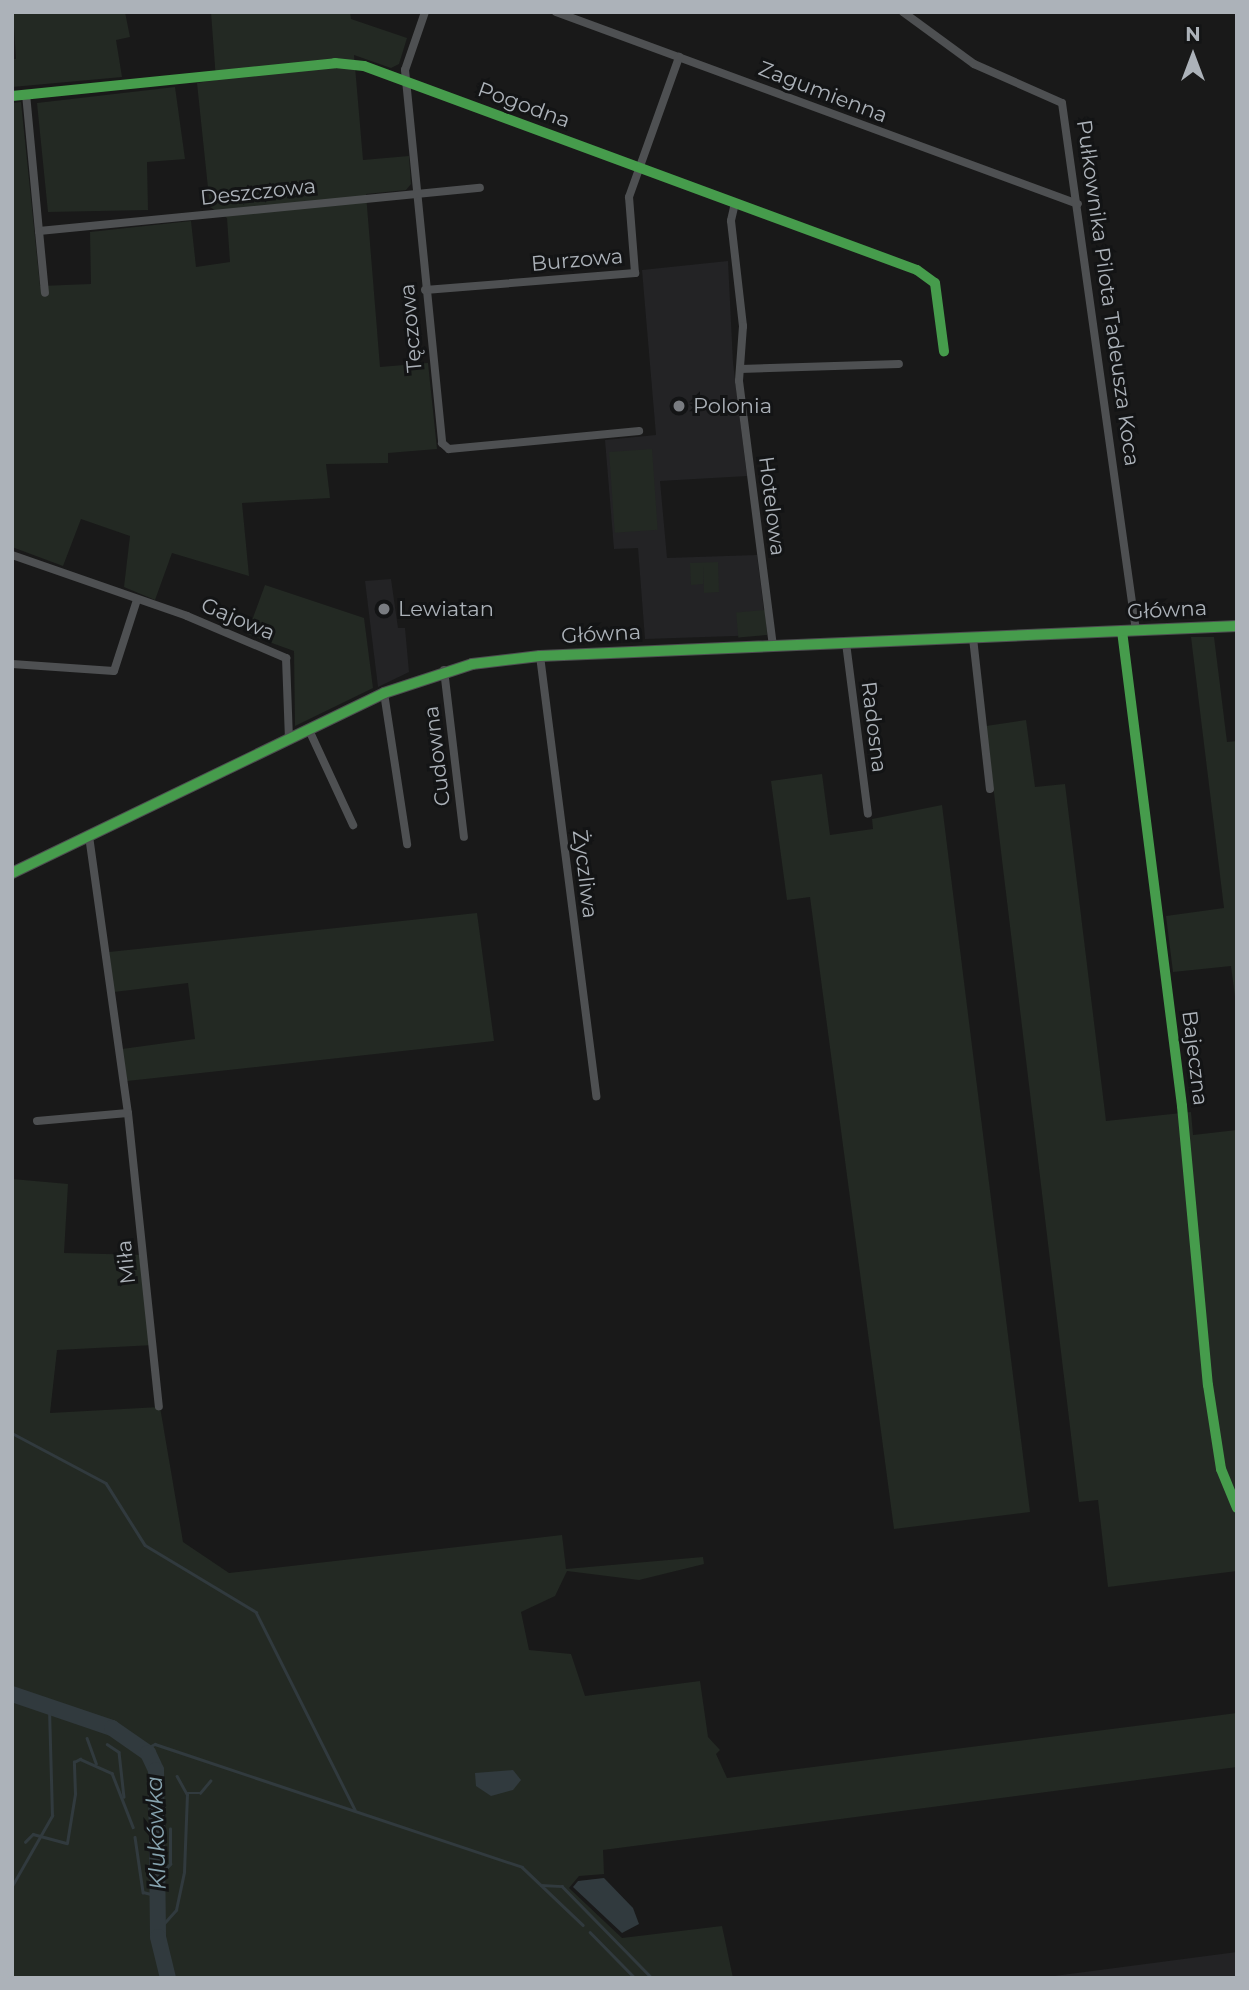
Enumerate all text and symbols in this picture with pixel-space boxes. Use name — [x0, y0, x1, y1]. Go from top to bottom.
north arrow — [1158, 21, 1228, 91]
text: N — [1185, 23, 1201, 46]
street label: Zagumienna — [755, 56, 891, 128]
street label: Pogodna — [474, 77, 574, 133]
street label: Pułkownika Pilota Tadeusza Koca — [1071, 118, 1145, 468]
street label: Deszczowa — [199, 173, 317, 211]
street label: Burzowa — [530, 243, 624, 277]
street label: Tęczowa — [395, 283, 427, 373]
place label: Polonia — [693, 393, 772, 419]
marker: Polonia — [671, 398, 687, 414]
street label: Hotelowa — [753, 455, 791, 557]
street label: Gajowa — [197, 592, 279, 646]
street label: Główna — [1126, 595, 1208, 625]
place label: Lewiatan — [398, 596, 494, 622]
marker: Lewiatan — [376, 601, 392, 617]
street label: Główna — [560, 619, 642, 649]
street label: Radosna — [856, 680, 892, 774]
street label: Cudowna — [418, 704, 456, 808]
street label: Życzliwa — [567, 828, 603, 920]
street label: Bajeczna — [1177, 1009, 1213, 1107]
street label: Miła — [111, 1239, 141, 1285]
water label: Klukówka — [140, 1775, 172, 1891]

